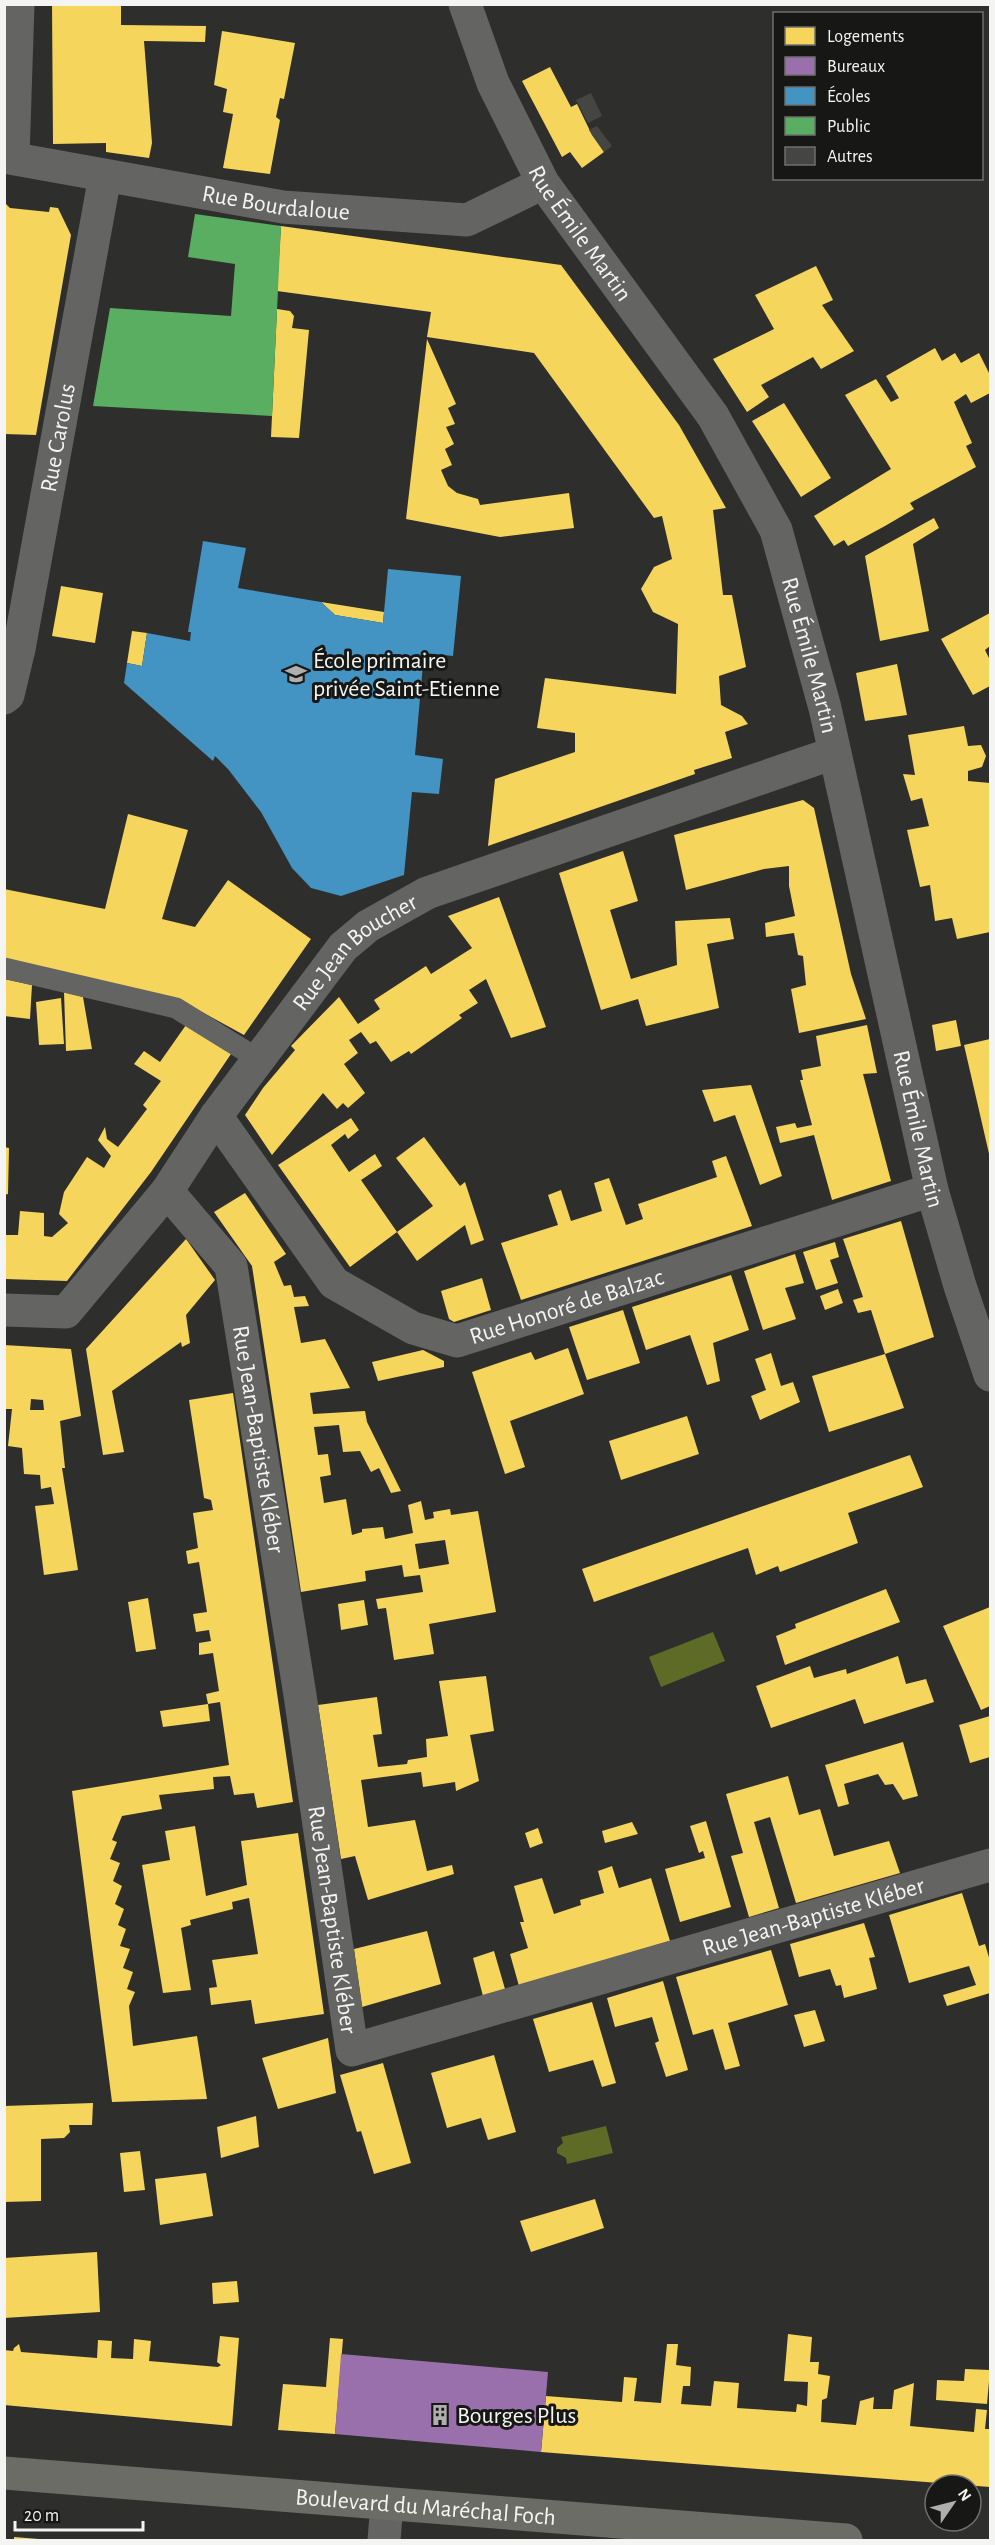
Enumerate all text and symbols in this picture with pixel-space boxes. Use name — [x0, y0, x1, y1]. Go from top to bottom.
legend — [773, 12, 983, 180]
text: Logements — [827, 28, 905, 46]
text: Bureaux — [827, 58, 885, 76]
text: Écoles — [827, 85, 870, 106]
text: Public — [827, 118, 870, 136]
text: Autres — [827, 148, 873, 166]
street label: Rue Émile Martin — [523, 162, 636, 306]
street label: Rue Bourdaloue — [200, 182, 351, 225]
street label: Rue Carolus — [37, 382, 80, 494]
street label: Rue Émile Martin — [777, 575, 841, 736]
place label: École primaire privée Saint-Etienne — [313, 647, 500, 701]
school or university icon: École primaire privée Saint-Etienne — [284, 662, 308, 686]
street label: Rue Jean Boucher — [289, 890, 422, 1016]
street label: Rue Émile Martin — [888, 1048, 948, 1211]
street label: Rue Honoré de Balzac — [467, 1265, 666, 1349]
street label: Rue Jean-Baptiste Kléber — [228, 1324, 288, 1555]
street label: Rue Jean-Baptiste Kléber — [303, 1804, 360, 2036]
street label: Rue Jean-Baptiste Kléber — [699, 1874, 928, 1961]
building icon: Bourges Plus — [428, 2403, 452, 2427]
place label: Bourges Plus — [457, 2404, 576, 2428]
north arrow — [923, 2473, 983, 2533]
street label: Boulevard du Maréchal Foch — [294, 2485, 557, 2530]
text: N — [955, 2486, 974, 2504]
scale bar — [15, 2494, 142, 2532]
text: 20 m — [24, 2507, 59, 2525]

